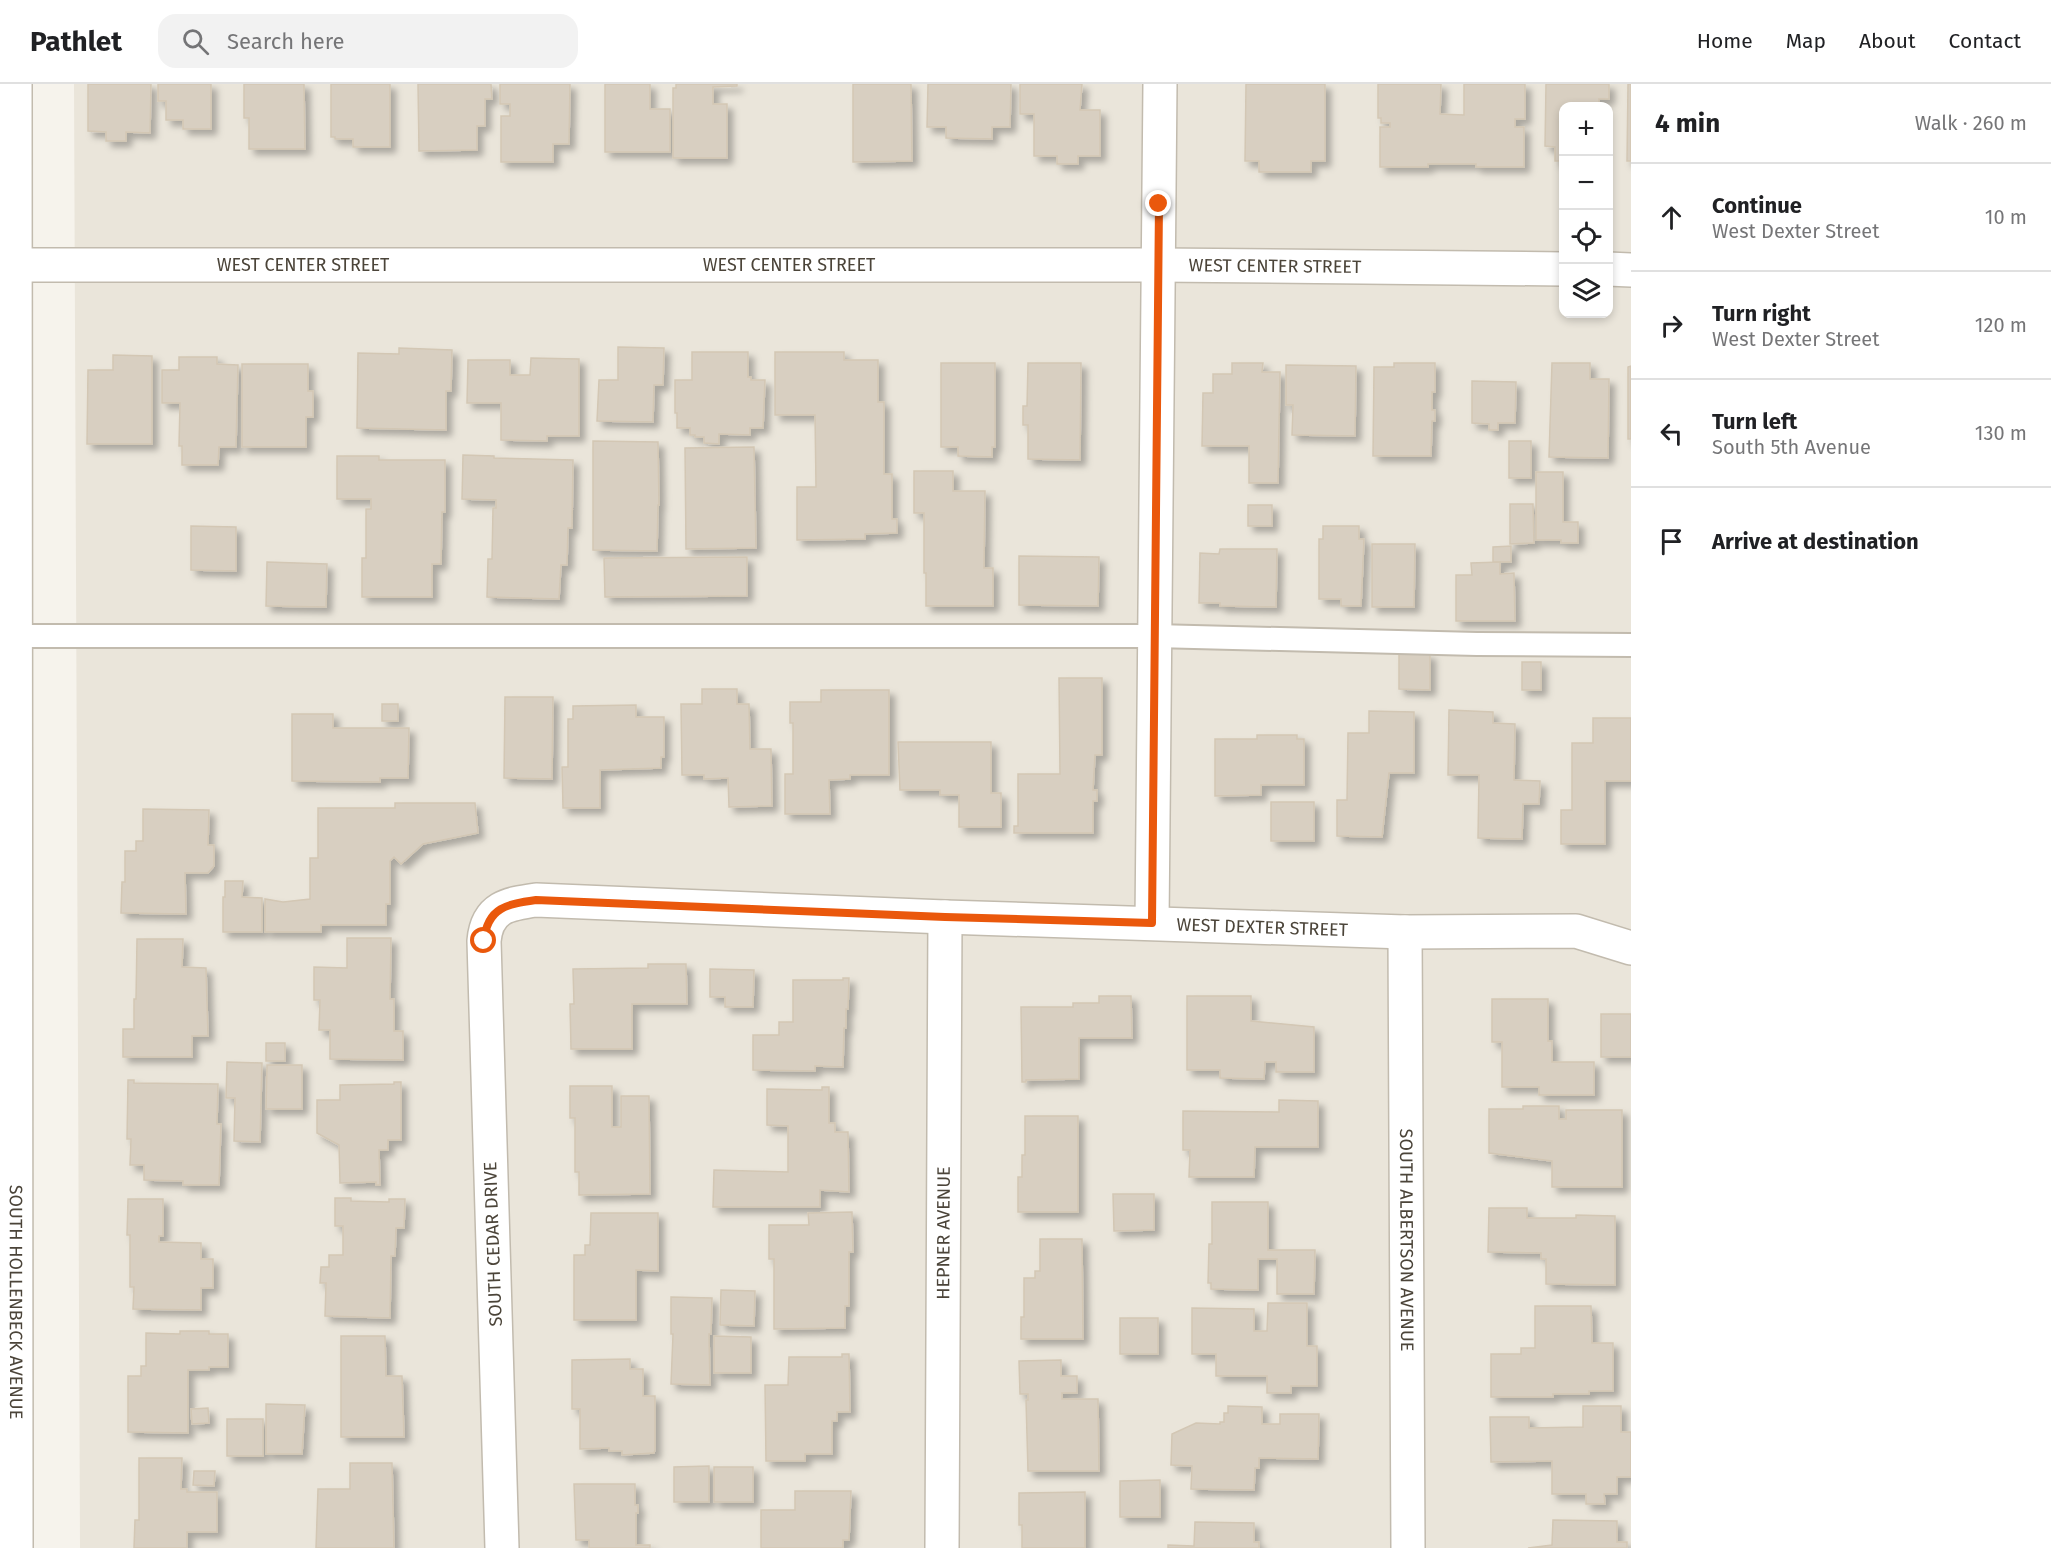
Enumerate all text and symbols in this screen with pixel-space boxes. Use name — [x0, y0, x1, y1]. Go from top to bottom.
search box — [158, 14, 578, 68]
text: Pathlet — [30, 25, 122, 58]
icon: search — [179, 25, 212, 58]
text: Search here — [227, 28, 345, 55]
text: Home — [1697, 28, 1753, 54]
text: Map — [1786, 28, 1826, 54]
text: About — [1859, 28, 1916, 54]
text: Contact — [1949, 28, 2021, 54]
map controls — [1559, 102, 1613, 318]
button: + — [1559, 102, 1613, 156]
text: 4 min — [1655, 108, 1720, 139]
text: Walk · 260 m — [1915, 111, 2027, 135]
button: − — [1559, 156, 1613, 210]
route end — [1145, 190, 1171, 216]
text: Continue — [1712, 192, 1802, 219]
icon: ahead — [1655, 201, 1688, 234]
text: 10 m — [1985, 205, 2027, 229]
button: locate — [1559, 210, 1613, 264]
text: West Dexter Street — [1712, 219, 1879, 243]
street label: WEST CENTER STREET — [217, 254, 390, 276]
street label: WEST CENTER STREET — [703, 254, 876, 276]
street label: WEST CENTER STREET — [1189, 254, 1362, 278]
button: layers — [1559, 264, 1613, 318]
text: Turn right — [1712, 300, 1811, 327]
icon: right — [1655, 309, 1688, 342]
text: 120 m — [1975, 313, 2027, 337]
text: West Dexter Street — [1712, 327, 1879, 351]
text: Turn left — [1712, 408, 1797, 435]
icon: left — [1655, 417, 1688, 450]
text: 130 m — [1975, 421, 2027, 445]
text: South 5th Avenue — [1712, 435, 1871, 459]
icon: arrive — [1655, 525, 1688, 558]
text: Arrive at destination — [1712, 528, 1919, 555]
street label: WEST DEXTER STREET — [1176, 914, 1349, 941]
route start — [470, 927, 496, 953]
street label: SOUTH ALBERTSON AVENUE — [1395, 1129, 1418, 1351]
street label: SOUTH CEDAR DRIVE — [479, 1161, 507, 1327]
street label: HEPNER AVENUE — [932, 1166, 955, 1300]
street label: SOUTH HOLLENBECK AVENUE — [5, 1185, 27, 1419]

